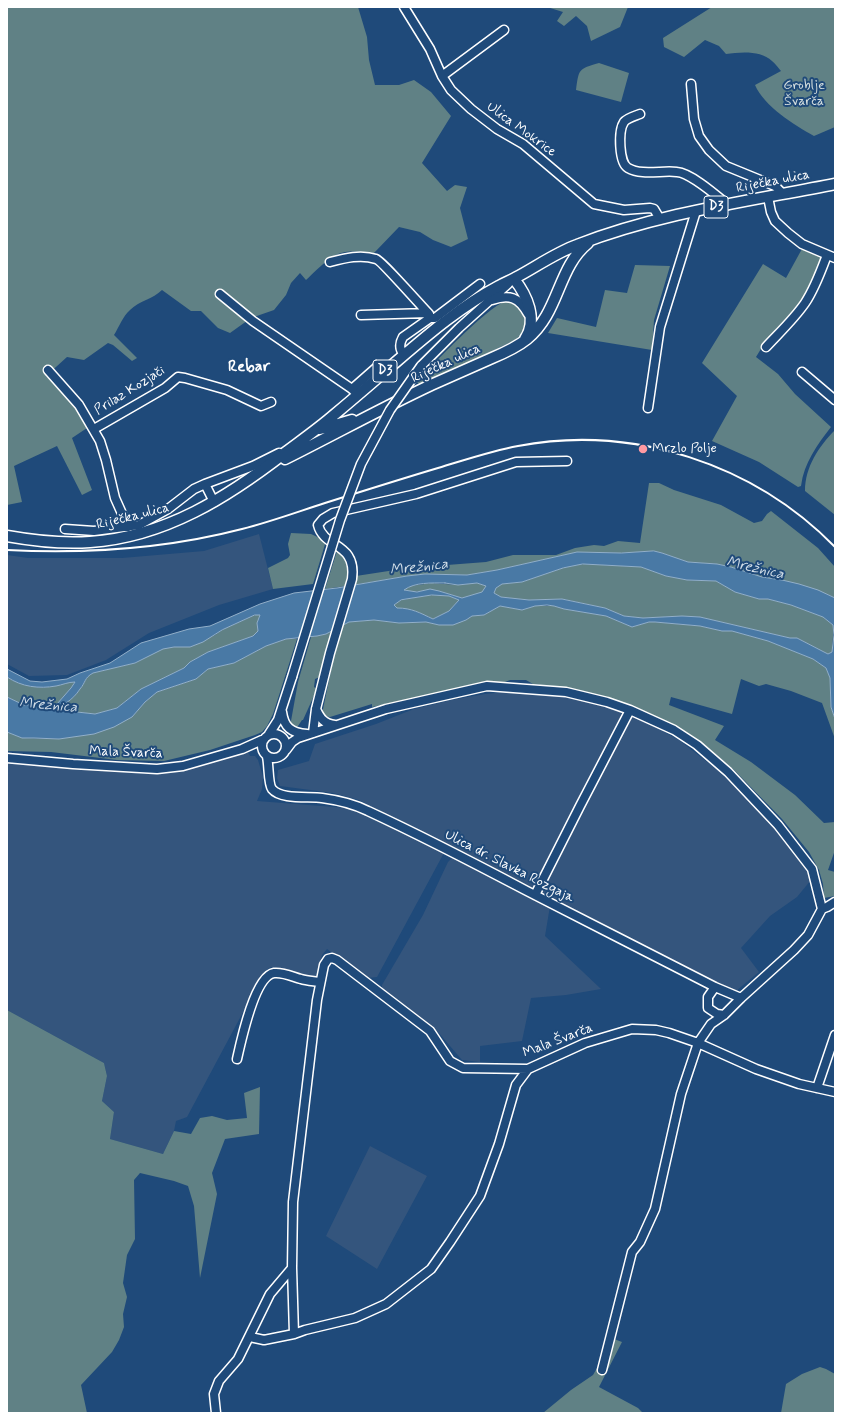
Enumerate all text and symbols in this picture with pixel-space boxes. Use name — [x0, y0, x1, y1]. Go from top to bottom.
park label: Groblje Švarča — [783, 78, 825, 110]
street label: Ulica Mokrice — [483, 99, 559, 161]
street label: Riječka ulica — [735, 167, 811, 197]
road number: D3 — [704, 196, 728, 218]
street label: Riječka ulica — [409, 341, 483, 387]
district label: Rebar — [228, 358, 270, 378]
road number: D3 — [373, 360, 397, 382]
street label: Prilaz Kozjači — [92, 363, 168, 419]
place label: Mrzlo Polje — [652, 441, 717, 457]
marker: Mrzlo Polje — [637, 443, 649, 455]
street label: Riječka ulica — [95, 500, 171, 534]
water label: Mrežnica — [725, 554, 785, 584]
water label: Mrežnica — [389, 556, 449, 580]
water label: Mrežnica — [18, 694, 78, 718]
street label: Mala Švarča — [89, 743, 163, 763]
street label: Ulica dr. Slavka Rozgaja — [441, 827, 577, 907]
street label: Mala Švarča — [521, 1020, 595, 1062]

